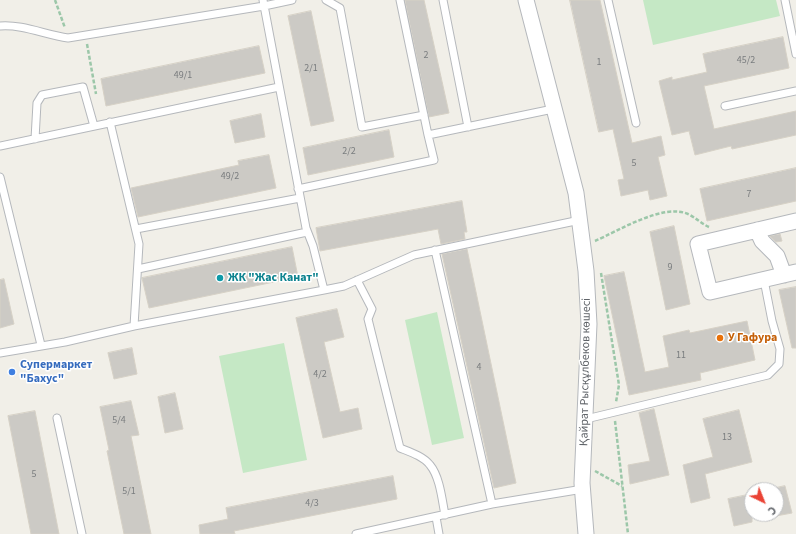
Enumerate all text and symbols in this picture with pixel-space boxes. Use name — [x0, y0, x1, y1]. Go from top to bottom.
house number: 2 — [424, 50, 428, 62]
house number: 45/2 — [737, 55, 755, 67]
house number: 1 — [597, 57, 601, 69]
house number: 2/1 — [304, 63, 318, 75]
house number: 49/1 — [174, 70, 192, 82]
house number: 2/2 — [342, 146, 356, 158]
house number: 5 — [632, 158, 636, 170]
house number: 49/2 — [221, 171, 239, 183]
house number: 7 — [747, 189, 751, 201]
house number: 9 — [668, 262, 672, 274]
place label: ЖК "Жас Канат" — [228, 271, 319, 285]
marker: ЖК "Жас Канат" — [215, 273, 225, 283]
street label: Қайрат Рысқұлбеков көшесі — [578, 298, 594, 446]
place label: У Гафура — [728, 331, 777, 345]
marker: У Гафура — [715, 333, 725, 343]
house number: 11 — [676, 350, 686, 362]
place label: Супермаркет "Бахус" — [20, 358, 92, 386]
house number: 4 — [477, 362, 481, 374]
marker: Супермаркет "Бахус" — [7, 367, 17, 377]
house number: 4/2 — [313, 369, 327, 381]
house number: 5/4 — [112, 415, 126, 427]
house number: 13 — [722, 432, 732, 444]
house number: 5 — [32, 469, 36, 481]
north arrow — [744, 482, 784, 522]
house number: 5/1 — [122, 486, 136, 498]
house number: 4/3 — [305, 498, 319, 510]
text: С — [764, 503, 779, 518]

